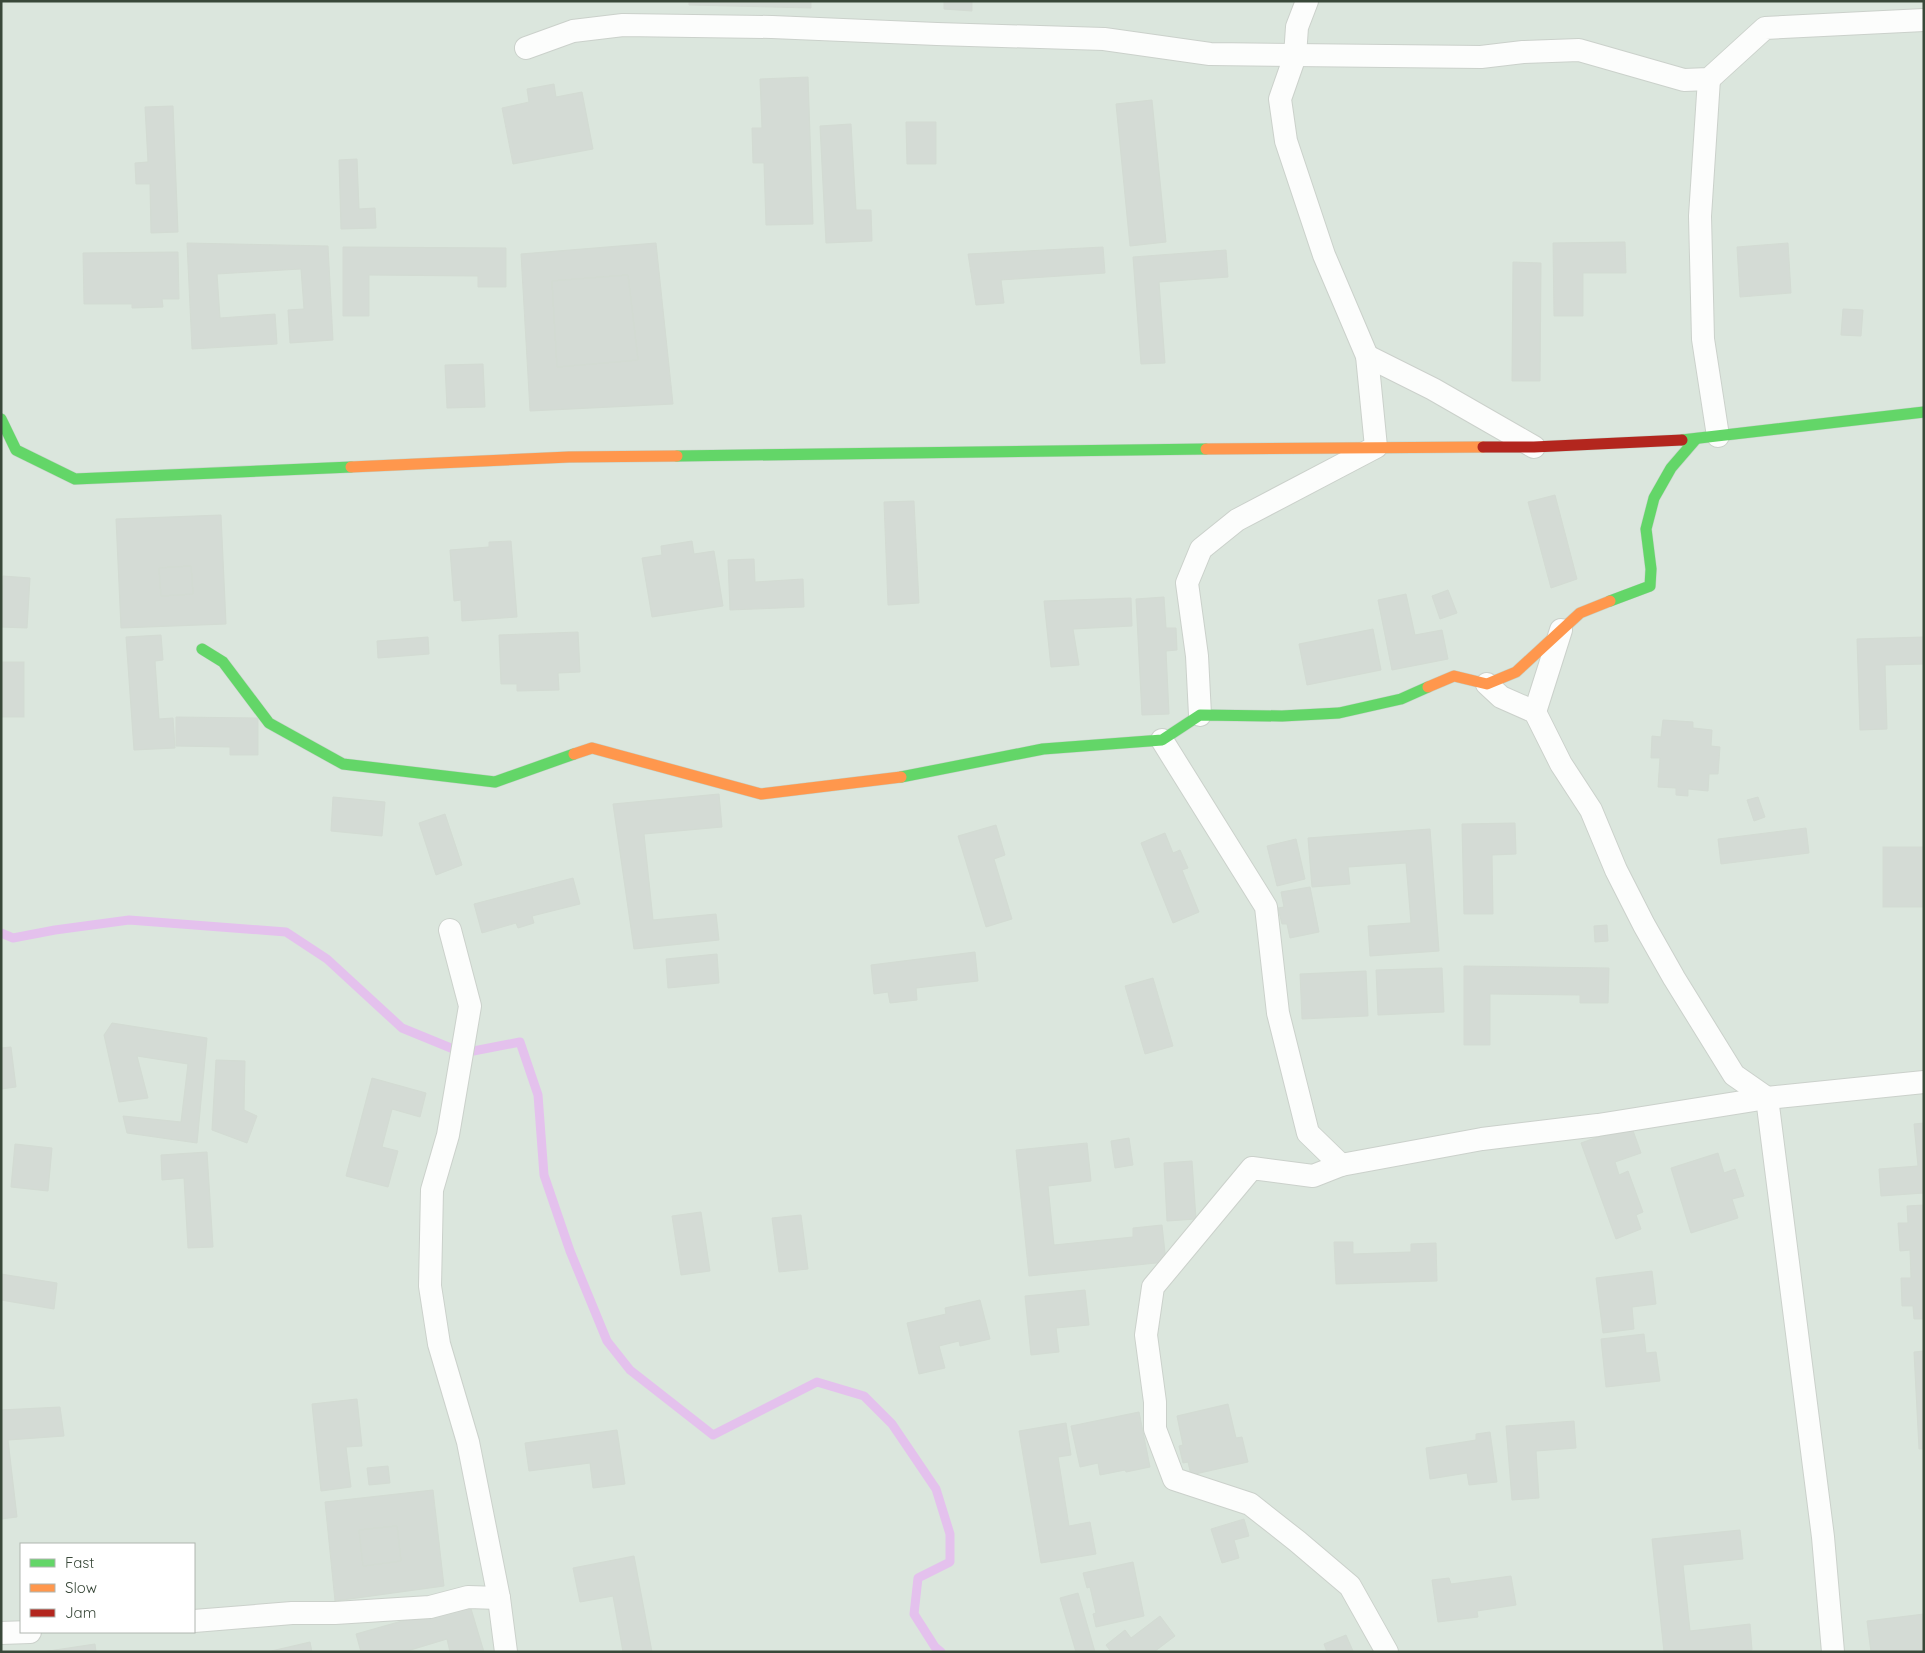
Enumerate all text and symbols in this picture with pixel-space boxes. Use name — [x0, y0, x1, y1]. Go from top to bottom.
legend — [20, 1543, 195, 1633]
text: Fast — [65, 1553, 94, 1572]
text: Slow — [65, 1578, 97, 1597]
text: Jam — [65, 1603, 96, 1622]

